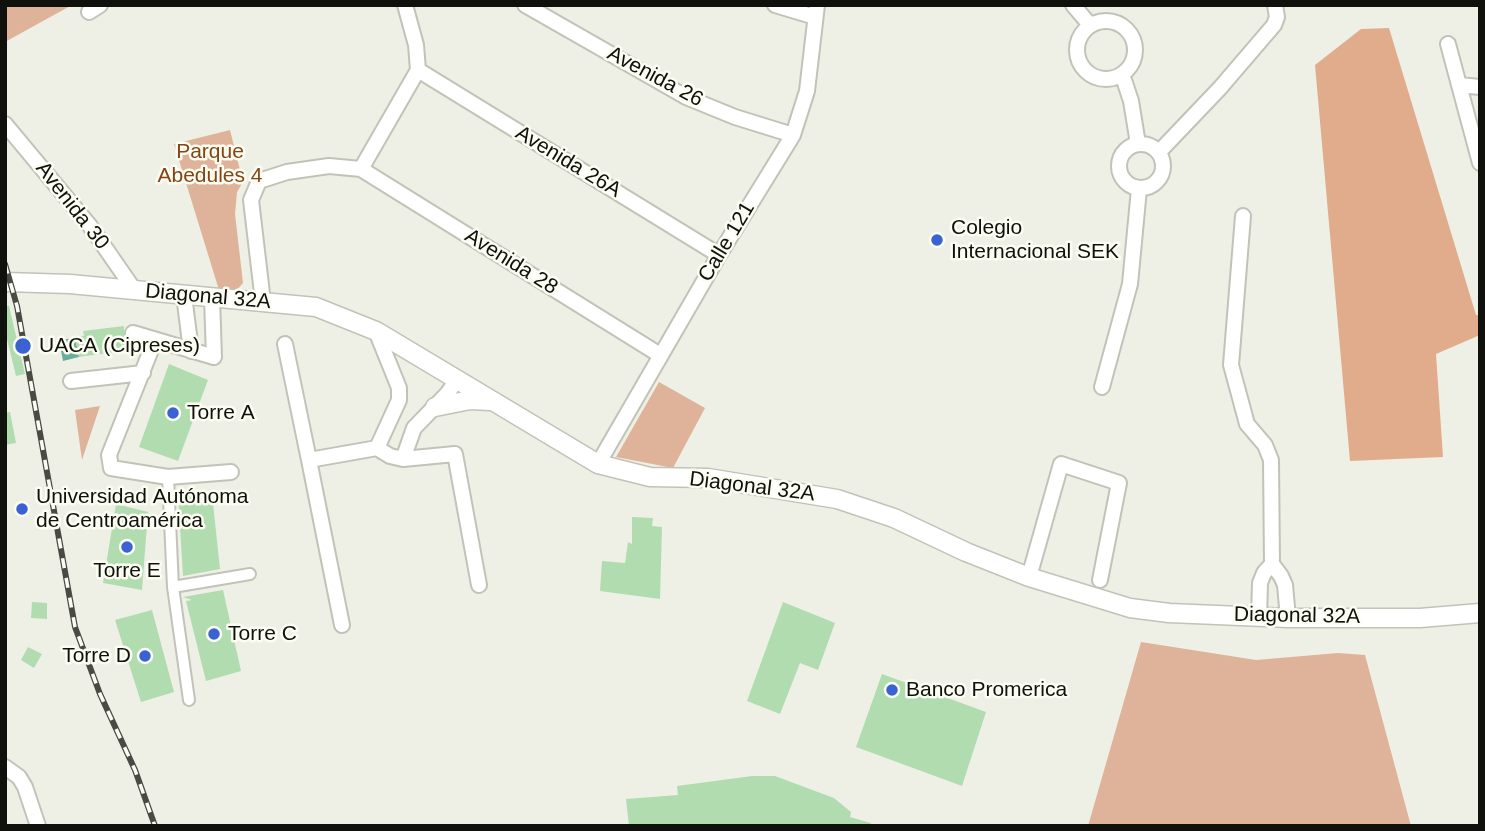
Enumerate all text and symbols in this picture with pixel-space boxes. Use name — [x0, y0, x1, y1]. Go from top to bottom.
street label: Avenida 26 — [603, 41, 707, 113]
street label: Avenida 26A — [511, 121, 625, 203]
park label: Parque Abedules 4 — [157, 139, 263, 189]
street label: Avenida 30 — [30, 157, 114, 255]
street label: Calle 121 — [693, 197, 761, 287]
place label: Colegio Internacional SEK — [951, 215, 1119, 265]
street label: Avenida 28 — [460, 224, 562, 300]
marker: Colegio Internacional SEK — [929, 232, 945, 248]
street label: Diagonal 32A — [144, 279, 272, 315]
place label: UACA (Cipreses) — [39, 333, 200, 359]
marker: UACA (Cipreses) — [13, 336, 33, 356]
place label: Torre A — [187, 400, 255, 426]
marker: Torre A — [165, 405, 181, 421]
street label: Diagonal 32A — [688, 467, 816, 507]
place label: Universidad Autónoma de Centroamérica — [36, 484, 248, 534]
marker: Universidad Autónoma de Centroamérica — [14, 501, 30, 517]
marker: Torre E — [119, 539, 135, 555]
place label: Torre E — [93, 558, 161, 584]
street label: Diagonal 32A — [1234, 602, 1360, 630]
place label: Torre C — [228, 621, 297, 647]
marker: Torre C — [206, 626, 222, 642]
place label: Torre D — [62, 643, 131, 669]
marker: Torre D — [137, 648, 153, 664]
place label: Banco Promerica — [906, 677, 1067, 703]
marker: Banco Promerica — [884, 682, 900, 698]

